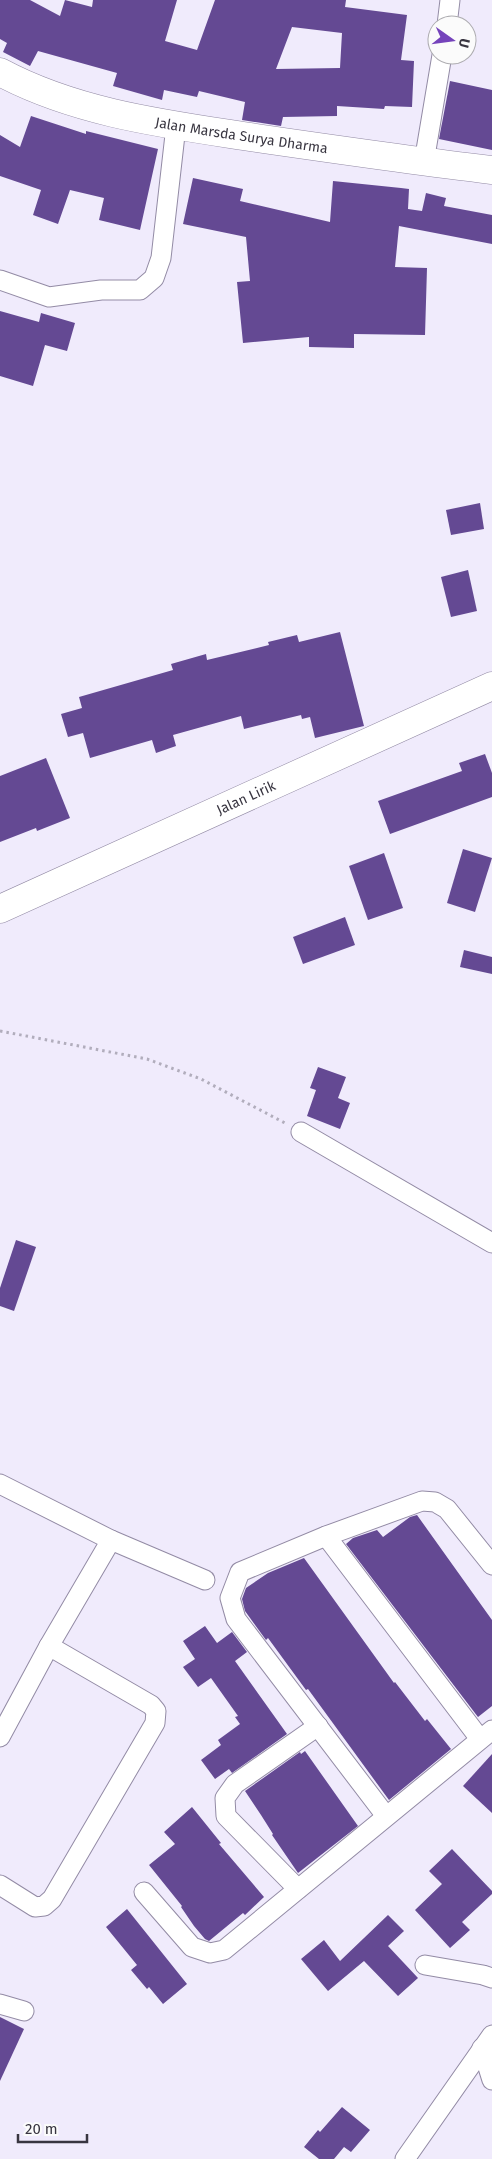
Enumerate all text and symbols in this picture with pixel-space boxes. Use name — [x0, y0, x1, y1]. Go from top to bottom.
north arrow — [427, 15, 477, 65]
text: U — [455, 37, 473, 50]
street label: Jalan Marsda Surya Dharma — [154, 113, 329, 157]
street label: Jalan Lirik — [214, 776, 279, 818]
scale bar — [18, 2112, 86, 2144]
text: 20 m — [25, 2120, 58, 2138]

